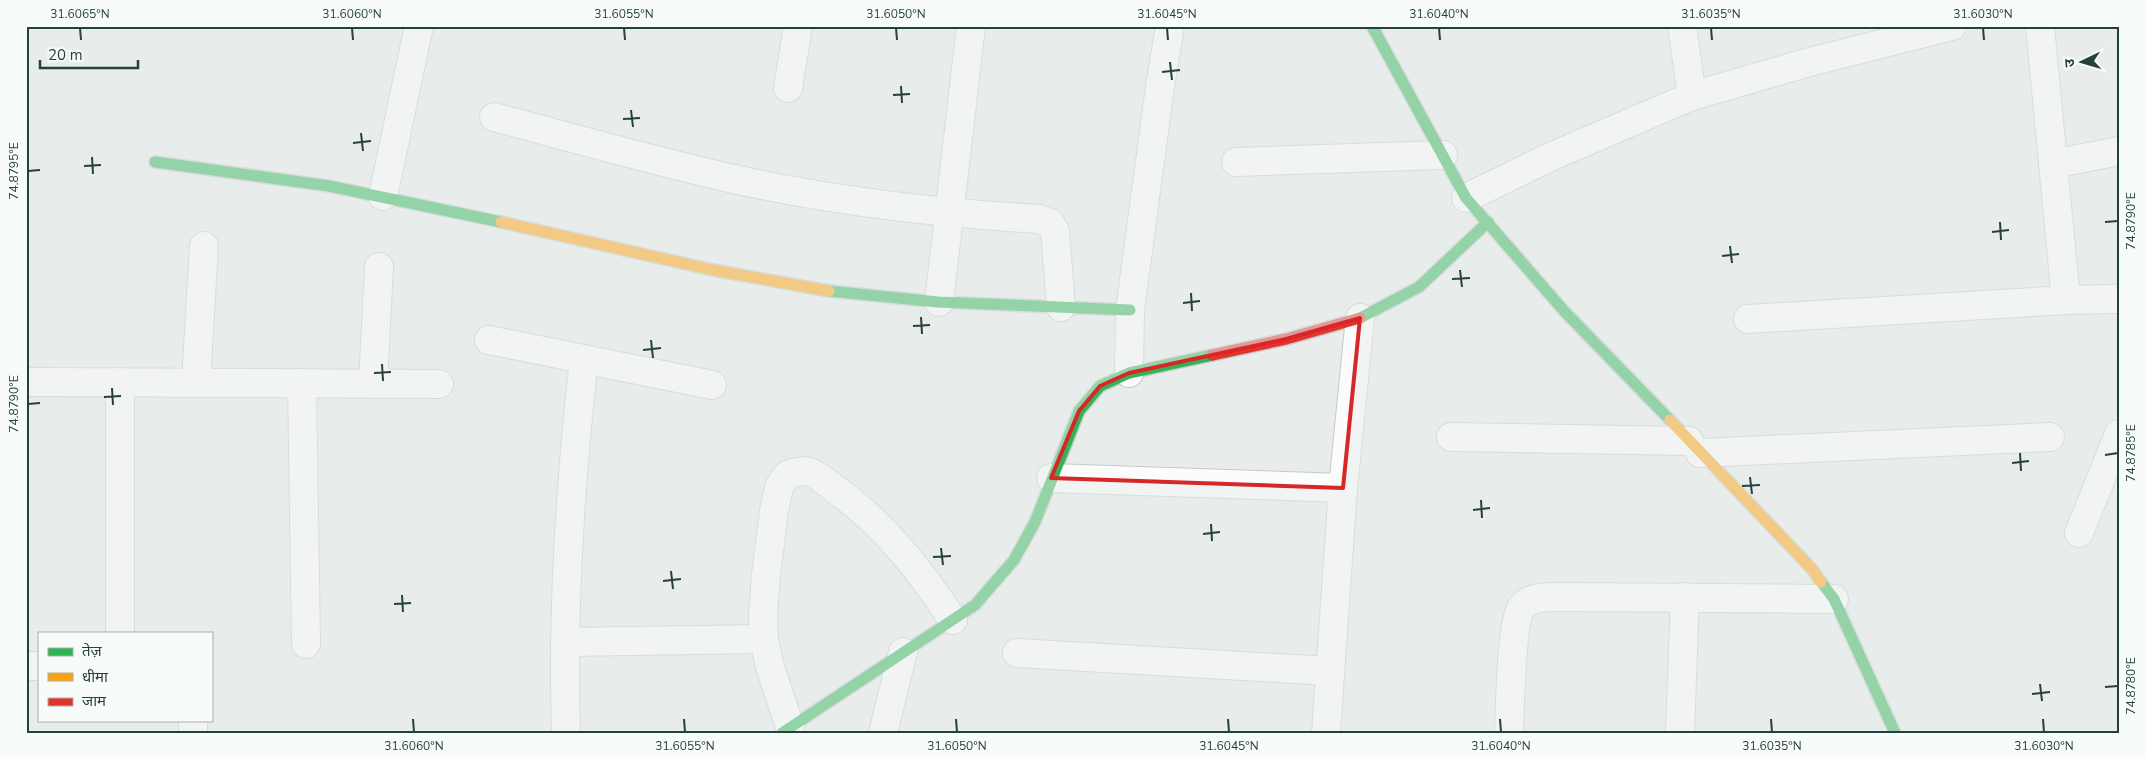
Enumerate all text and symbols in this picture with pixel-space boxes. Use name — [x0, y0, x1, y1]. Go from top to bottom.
text: 31.6065°N — [50, 6, 110, 22]
text: 31.6060°N — [322, 6, 382, 22]
text: 31.6055°N — [594, 6, 654, 22]
text: 31.6050°N — [866, 6, 926, 22]
text: 31.6045°N — [1137, 6, 1197, 22]
text: 31.6040°N — [1409, 6, 1469, 22]
text: 31.6035°N — [1681, 6, 1741, 22]
text: 31.6030°N — [1953, 6, 2013, 22]
scale bar — [40, 38, 138, 70]
north arrow — [2058, 38, 2108, 88]
text: 20 m — [48, 45, 83, 65]
text: उ — [2060, 57, 2079, 68]
text: 74.8795°E — [6, 142, 22, 200]
text: 74.8790°E — [2123, 192, 2139, 250]
text: 74.8790°E — [6, 375, 22, 433]
text: 74.8785°E — [2123, 424, 2139, 482]
legend — [38, 632, 212, 722]
text: तेज़ — [82, 641, 103, 661]
text: 74.8780°E — [2123, 657, 2139, 715]
text: धीमा — [82, 667, 109, 687]
text: जाम — [82, 691, 107, 711]
text: 31.6060°N — [384, 738, 444, 754]
text: 31.6055°N — [655, 738, 715, 754]
text: 31.6050°N — [927, 738, 987, 754]
text: 31.6045°N — [1199, 738, 1259, 754]
text: 31.6040°N — [1471, 738, 1531, 754]
text: 31.6035°N — [1742, 738, 1802, 754]
text: 31.6030°N — [2014, 738, 2074, 754]

